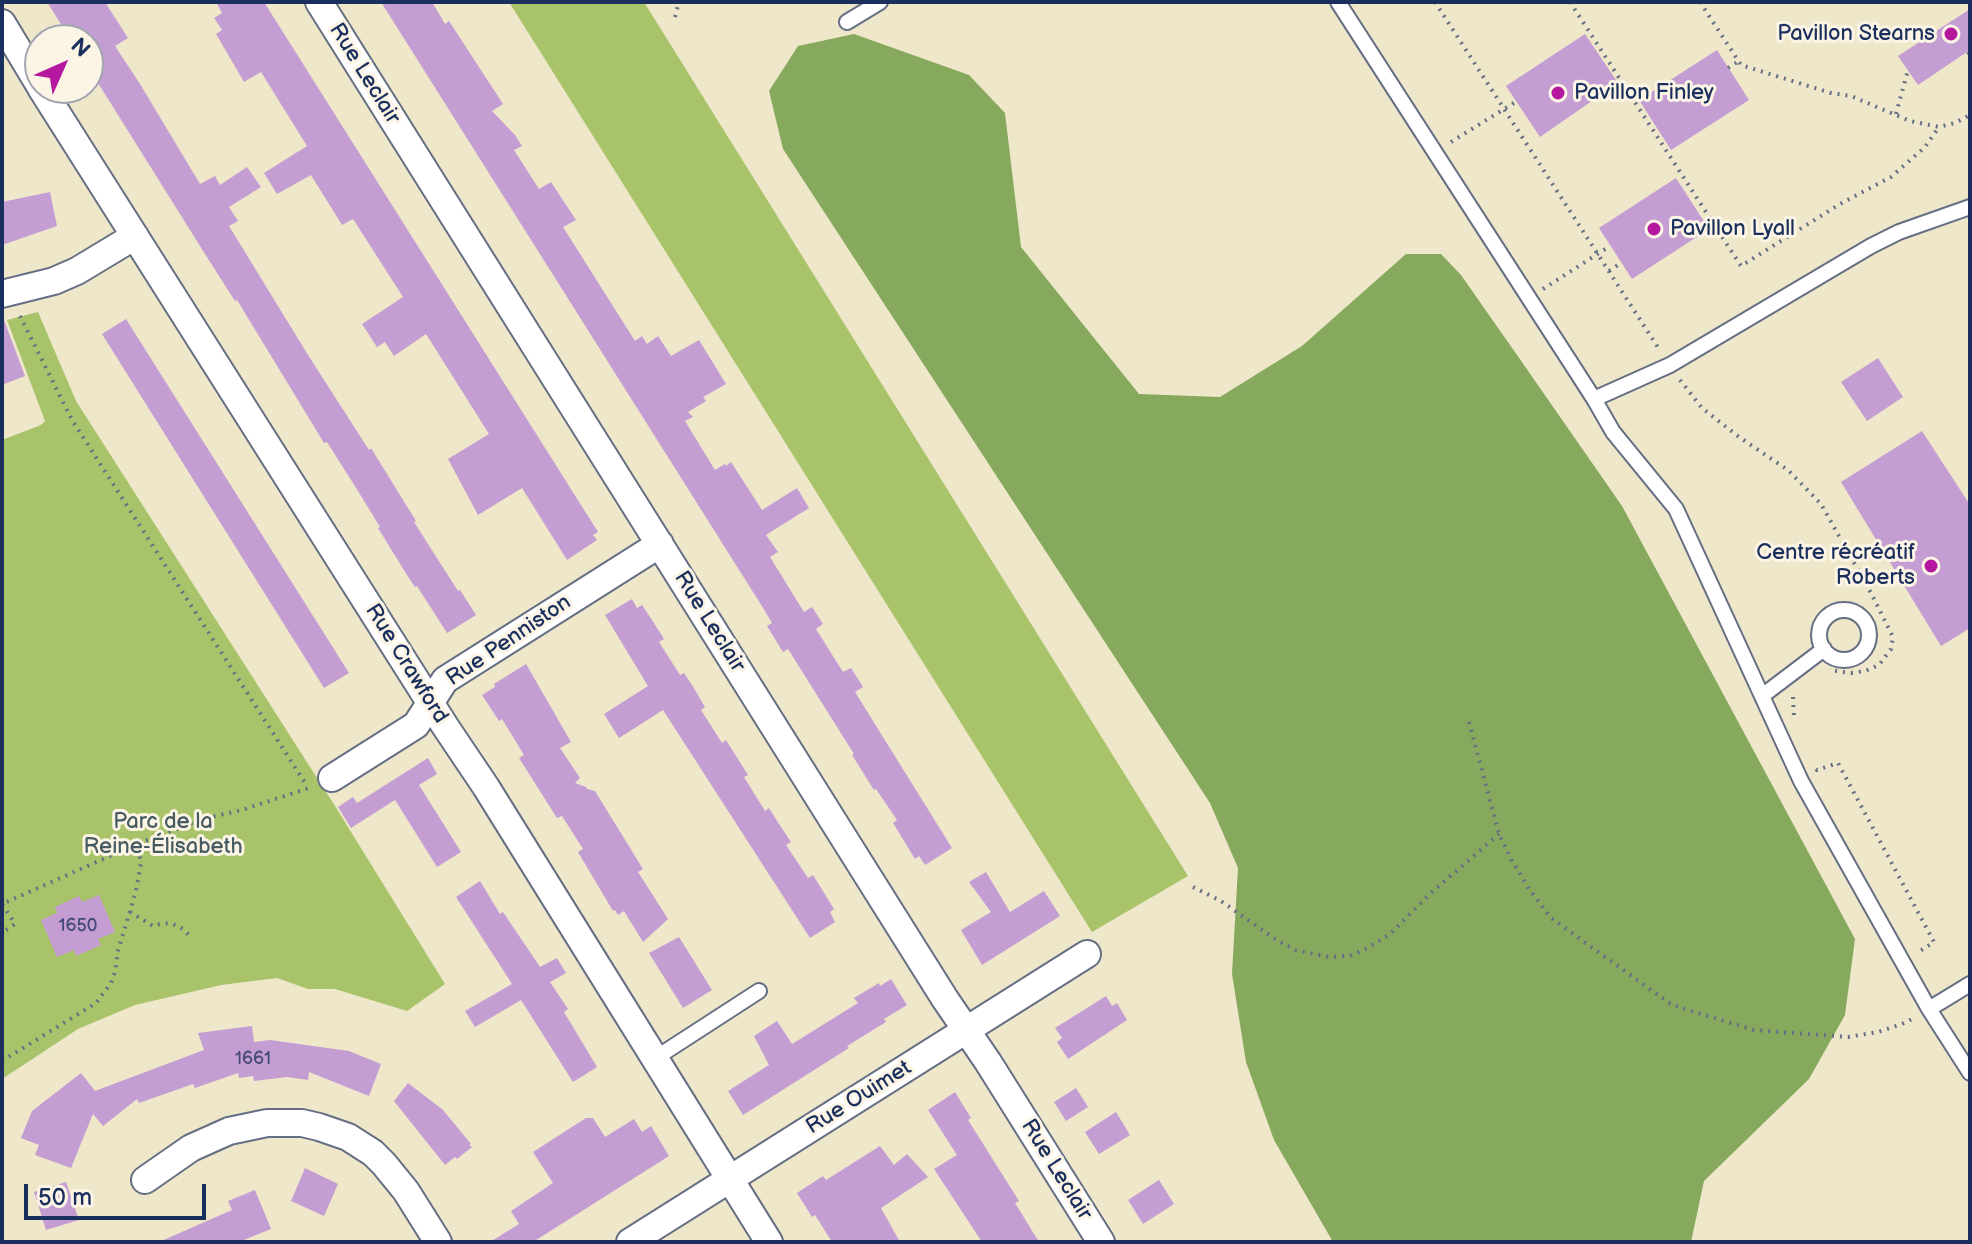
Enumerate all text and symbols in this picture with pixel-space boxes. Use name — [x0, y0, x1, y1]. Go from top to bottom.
street label: Rue Leclair — [323, 19, 405, 129]
place label: Pavillon Stearns — [1777, 21, 1935, 47]
north arrow — [24, 24, 104, 104]
marker: Pavillon Stearns — [1942, 25, 1960, 43]
text: N — [65, 33, 95, 63]
place label: Pavillon Finley — [1574, 80, 1714, 106]
marker: Pavillon Finley — [1549, 84, 1567, 102]
place label: Pavillon Lyall — [1670, 216, 1795, 242]
marker: Pavillon Lyall — [1645, 220, 1663, 238]
place label: Centre récréatif Roberts — [1756, 540, 1915, 592]
marker: Centre récréatif Roberts — [1922, 557, 1940, 575]
street label: Rue Leclair — [668, 567, 750, 677]
street label: Rue Penniston — [442, 590, 576, 692]
street label: Rue Crawford — [359, 599, 453, 729]
park label: Parc de la Reine-Élisabeth — [83, 809, 243, 860]
house number: 1650 — [59, 915, 97, 937]
house number: 1661 — [235, 1048, 271, 1070]
street label: Rue Ouimet — [802, 1055, 916, 1141]
street label: Rue Leclair — [1015, 1115, 1097, 1225]
scale bar — [28, 1168, 210, 1218]
text: 50 m — [38, 1183, 92, 1212]

